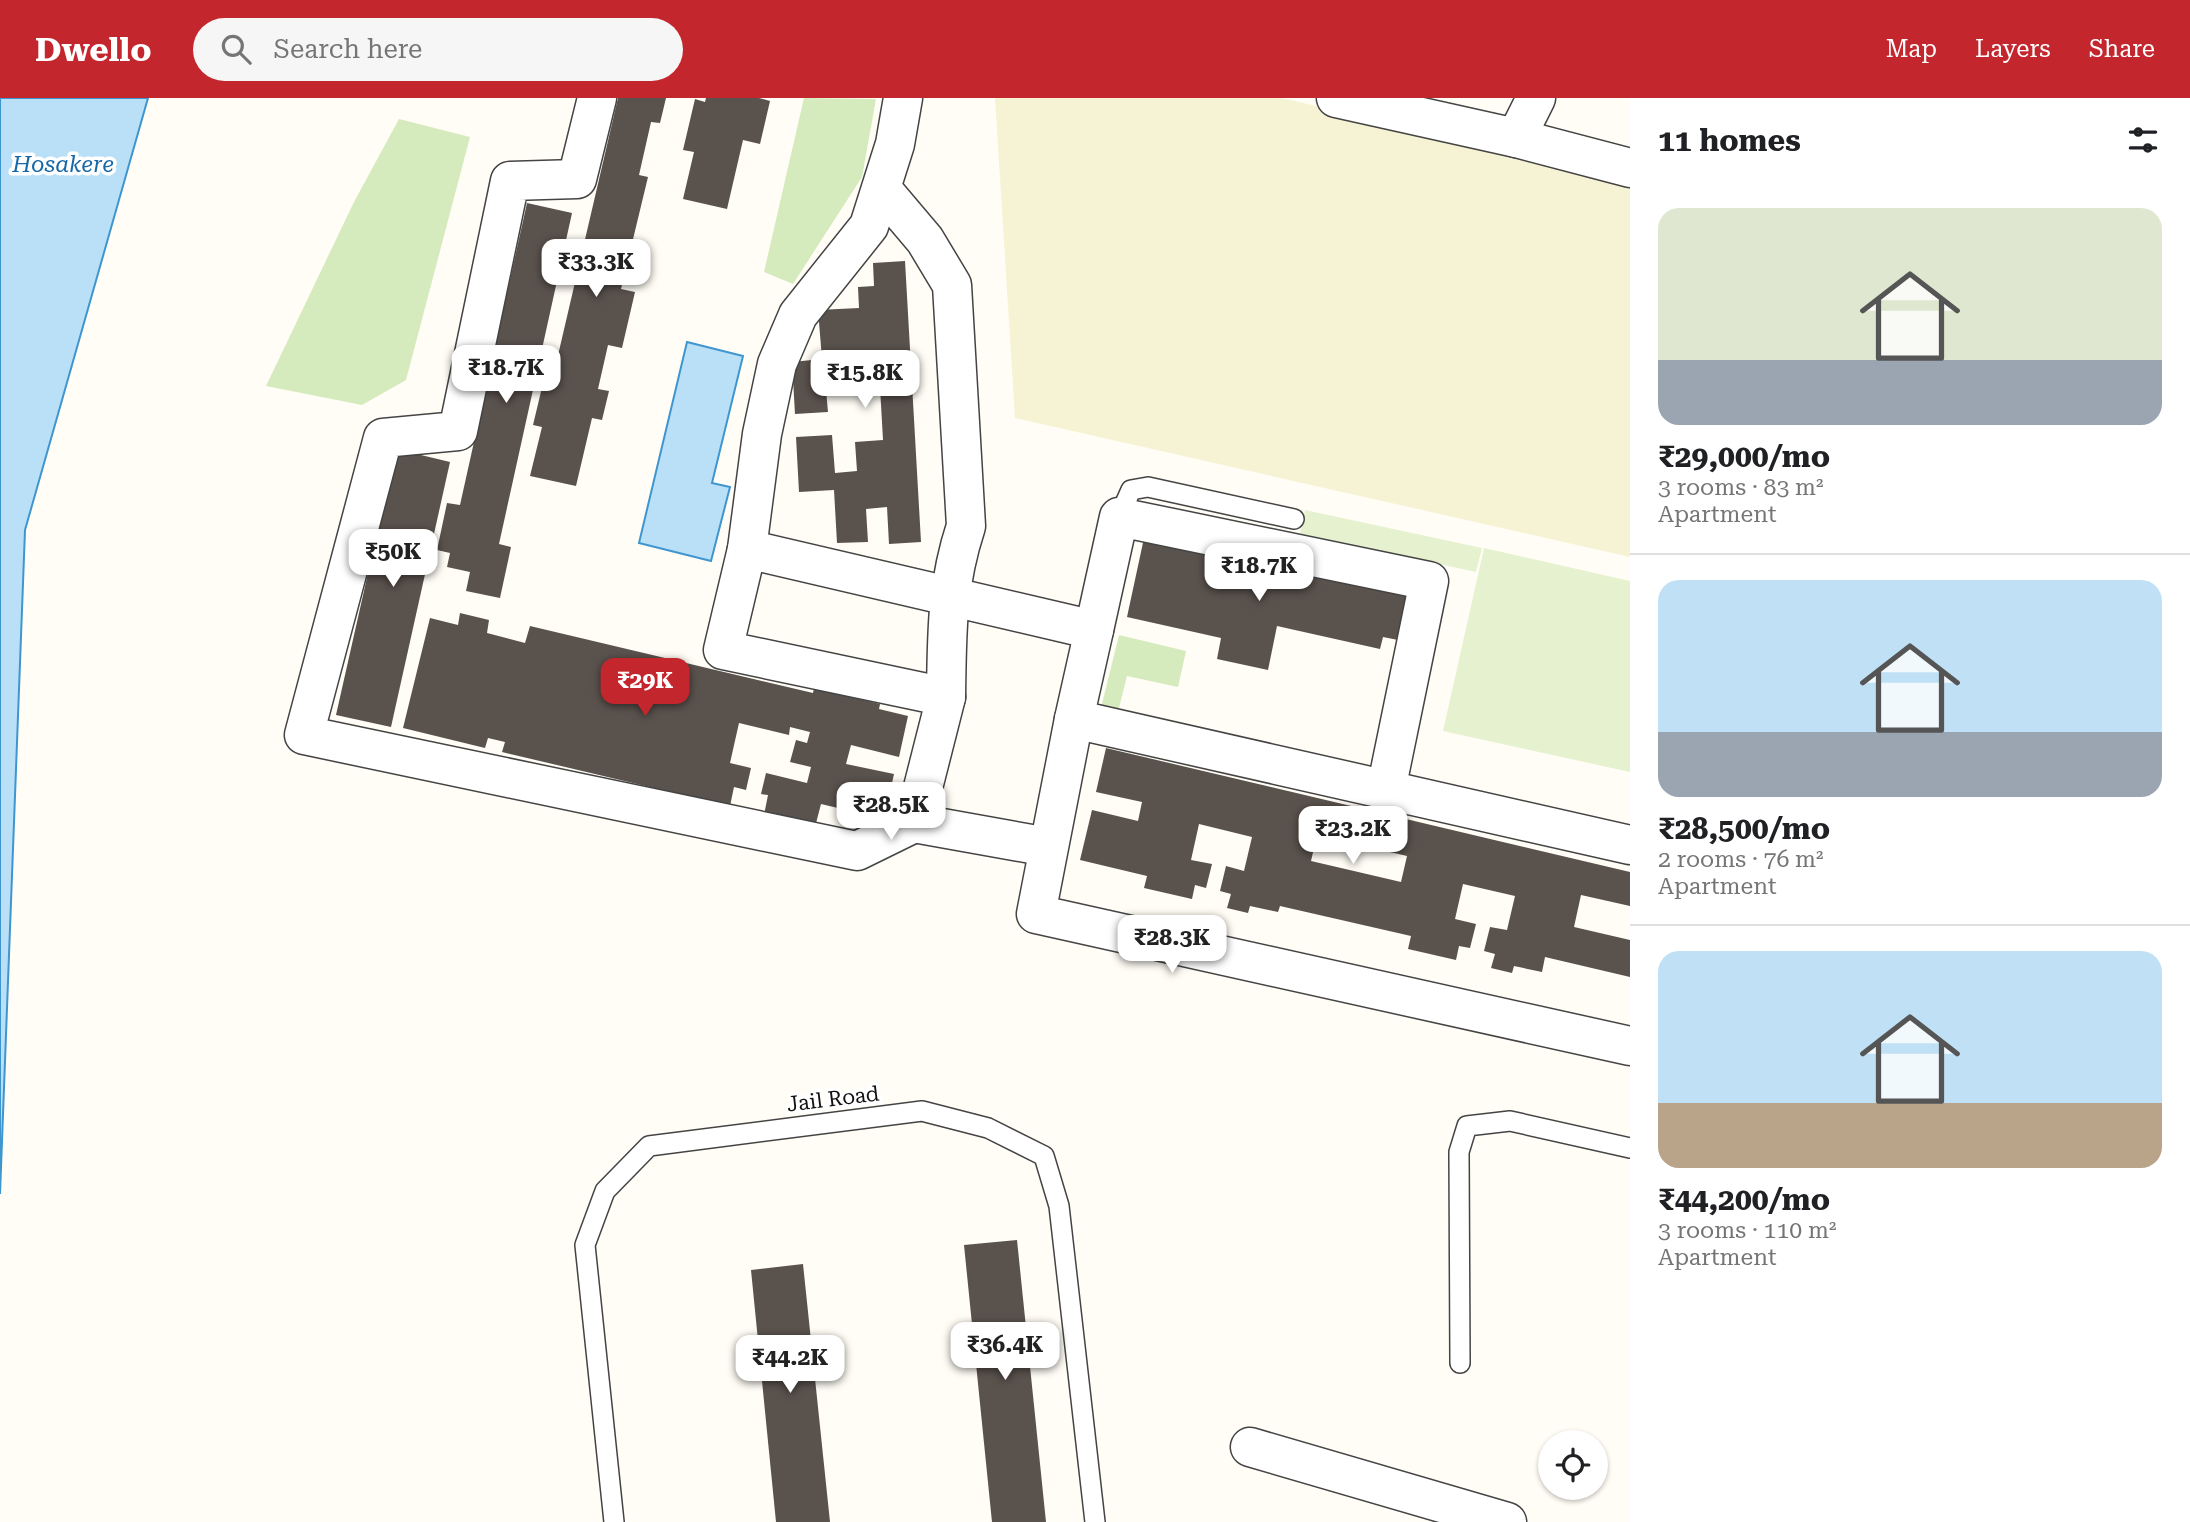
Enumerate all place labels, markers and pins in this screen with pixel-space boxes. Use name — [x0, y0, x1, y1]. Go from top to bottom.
pin: ₹33.3K — [539, 240, 653, 299]
pin: ₹18.7K — [449, 345, 563, 405]
pin: ₹15.8K — [808, 350, 922, 410]
pin: ₹50K — [352, 530, 434, 589]
pin: ₹18.7K — [1202, 544, 1316, 603]
pin: ₹29K — [604, 658, 686, 718]
pin: ₹28.5K — [834, 782, 948, 842]
pin: ₹23.2K — [1296, 806, 1410, 866]
pin: ₹28.3K — [1115, 916, 1229, 975]
pin: ₹36.4K — [948, 1322, 1062, 1382]
pin: ₹44.2K — [733, 1336, 847, 1395]

